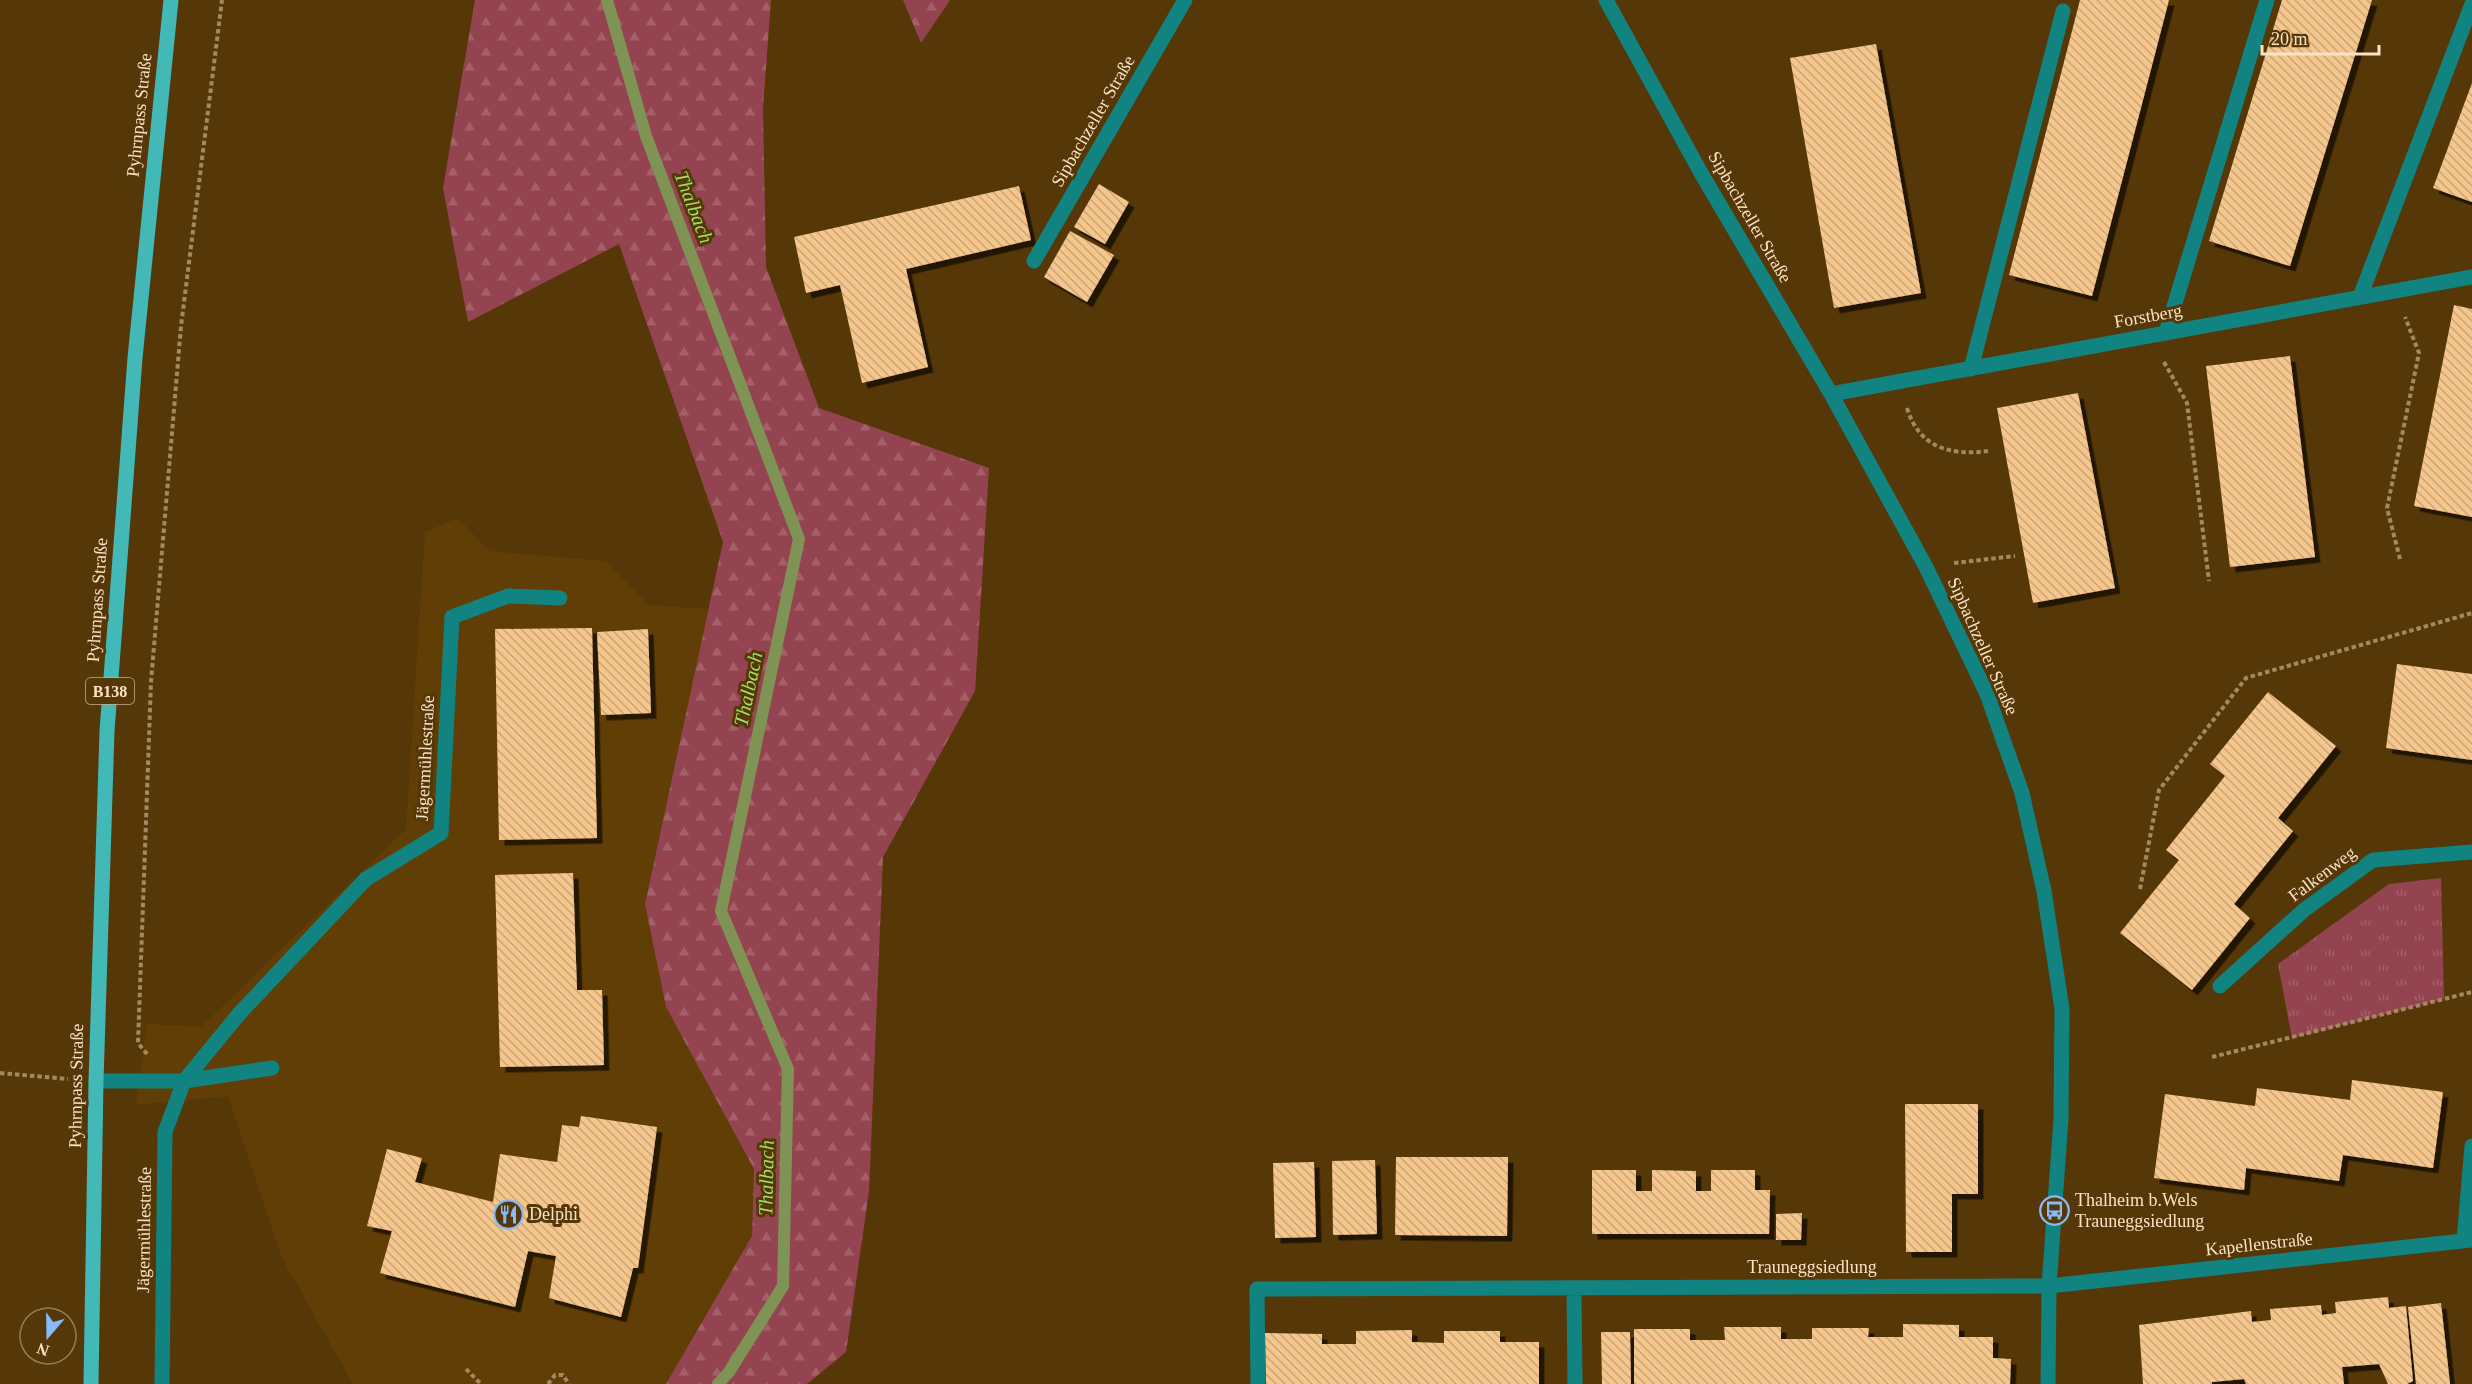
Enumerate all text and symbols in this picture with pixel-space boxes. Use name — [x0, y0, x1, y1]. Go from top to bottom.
scale bar — [2262, 18, 2379, 56]
text: 20 m — [2271, 29, 2308, 49]
street label: Pyhrnpass Straße — [123, 52, 155, 178]
street label: Sipbachzeller Straße — [1047, 52, 1139, 190]
street label: Sipbachzeller Straße — [1704, 148, 1796, 286]
water label: Thalbach — [670, 168, 718, 246]
street label: Forstberg — [2112, 300, 2184, 332]
street label: Pyhrnpass Straße — [83, 537, 111, 663]
street label: Sipbachzeller Straße — [1944, 574, 2022, 718]
water label: Thalbach — [729, 650, 767, 728]
road number: B138 — [86, 678, 134, 704]
street label: Jägermühlestraße — [412, 695, 438, 821]
street label: Falkenweg — [2284, 842, 2360, 906]
street label: Pyhrnpass Straße — [65, 1024, 87, 1148]
water label: Thalbach — [754, 1140, 778, 1216]
street label: Jägermühlestraße — [133, 1167, 155, 1293]
place label: Thalheim b.Wels Trauneggsiedlung — [2075, 1190, 2204, 1231]
bus stop icon: Thalheim b.Wels Trauneggsiedlung — [2038, 1194, 2070, 1226]
restaurant icon: Delphi — [492, 1198, 524, 1230]
place label: Delphi — [529, 1204, 578, 1224]
street label: Kapellenstraße — [2204, 1228, 2314, 1260]
street label: Trauneggsiedlung — [1747, 1257, 1877, 1277]
north arrow — [18, 1306, 78, 1366]
text: N — [34, 1340, 51, 1360]

